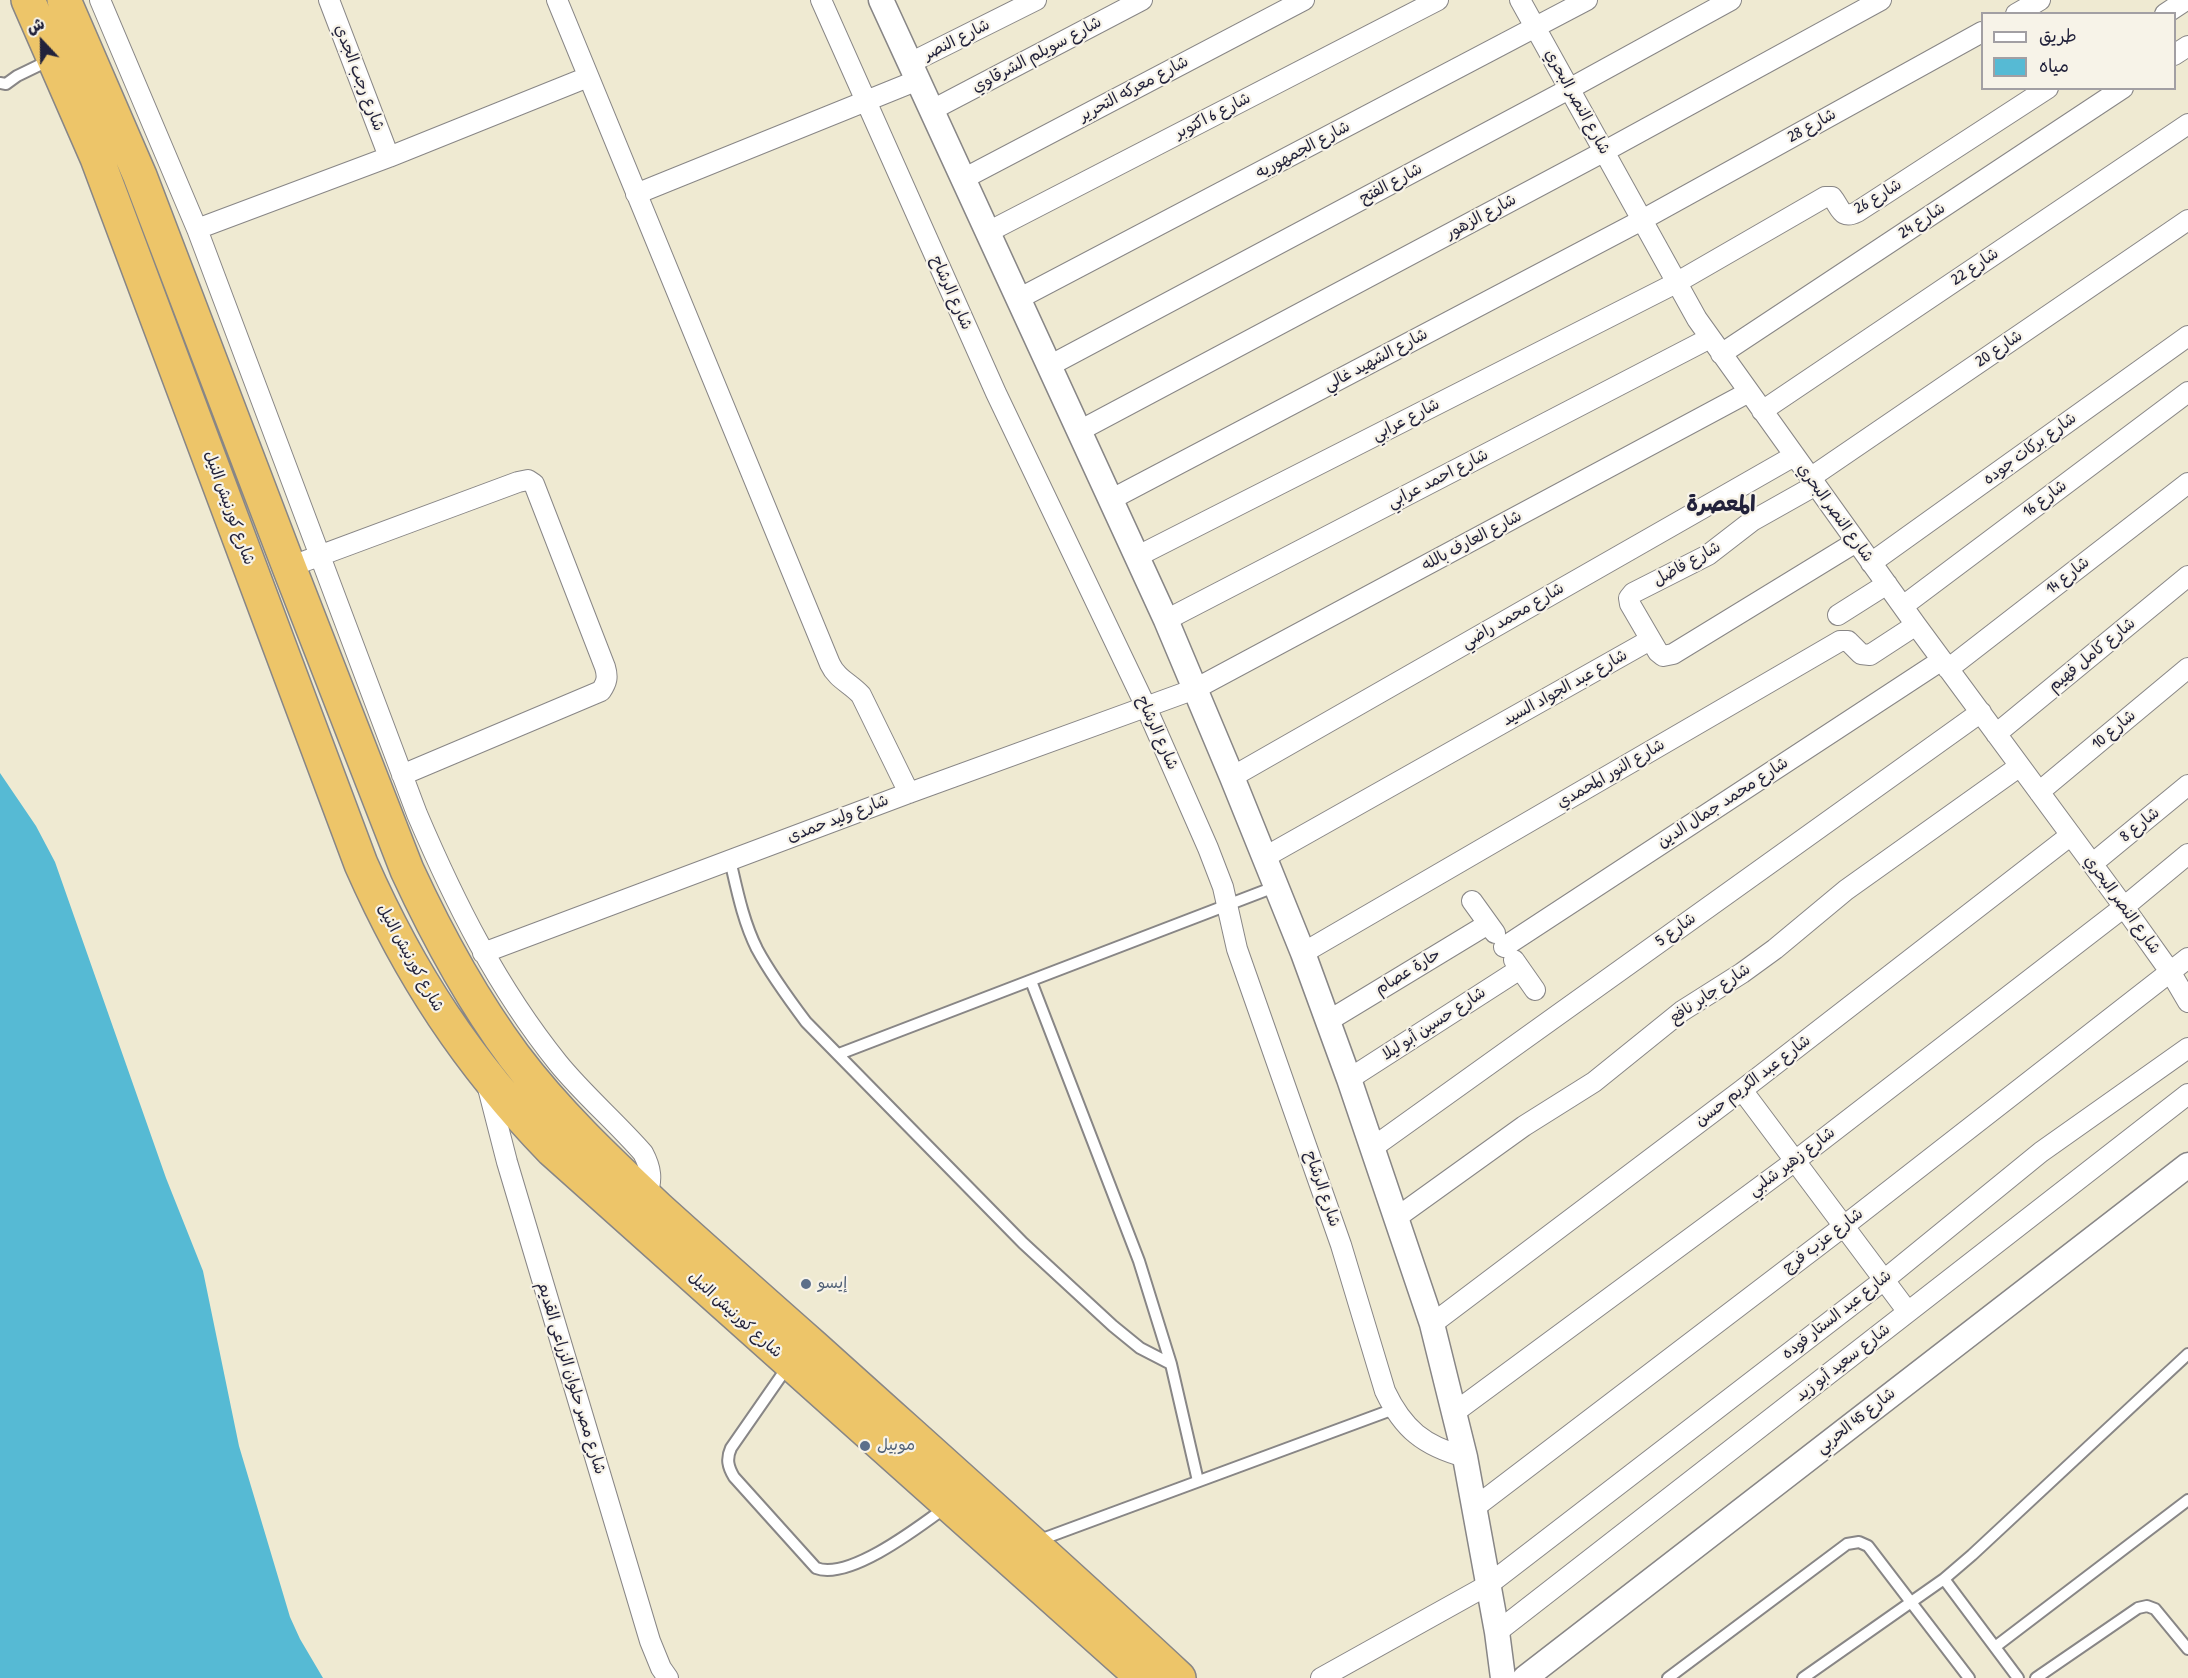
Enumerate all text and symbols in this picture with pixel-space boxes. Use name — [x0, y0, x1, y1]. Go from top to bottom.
north arrow — [12, 12, 72, 72]
text: ش — [23, 12, 48, 39]
legend — [1981, 12, 2176, 90]
street label: شارع سويلم الشرقاوي — [969, 13, 1105, 97]
street label: شارع النصر — [921, 15, 993, 65]
street label: شارع رجب الجدي — [330, 22, 388, 134]
text: طريق — [2039, 23, 2077, 48]
street label: شارع النصر البحري — [1540, 46, 1614, 158]
street label: شارع معركه التحرير — [1076, 52, 1192, 126]
text: مياه — [2039, 53, 2069, 78]
street label: شارع 6 اكتوبر — [1172, 89, 1254, 143]
street label: شارع 28 — [1784, 105, 1840, 147]
street label: شارع الجمهوريه — [1253, 117, 1353, 183]
street label: شارع الفتح — [1356, 159, 1426, 209]
street label: شارع 26 — [1851, 175, 1905, 219]
street label: شارع الزهور — [1442, 190, 1520, 244]
street label: شارع 24 — [1895, 199, 1949, 243]
street label: شارع 22 — [1948, 244, 2002, 290]
street label: شارع الرشاح — [926, 253, 976, 333]
street label: شارع الشهيد غالي — [1321, 325, 1431, 395]
street label: شارع 20 — [1972, 326, 2026, 372]
street label: شارع عرابي — [1369, 395, 1443, 445]
street label: شارع بركات جوده — [1980, 409, 2080, 489]
street label: شارع احمد عرابي — [1384, 445, 1492, 513]
street label: شارع كورنيش النيل — [199, 448, 259, 568]
street label: شارع النصر البحري — [1793, 460, 1877, 566]
street label: شارع 16 — [2019, 476, 2071, 522]
district label: المعصرة — [1686, 492, 1756, 518]
street label: شارع العارف بالله — [1419, 507, 1525, 575]
street label: شارع فاضل — [1650, 538, 1724, 590]
street label: شارع 14 — [2042, 553, 2094, 599]
street label: شارع محمد راضي — [1458, 579, 1568, 653]
street label: شارع كامل فهيم — [2044, 614, 2140, 696]
street label: شارع عبد الجواد السيد — [1499, 646, 1631, 730]
street label: شارع الرشاح — [1132, 693, 1182, 773]
street label: شارع 10 — [2088, 706, 2140, 754]
street label: شارع النور المحمدي — [1554, 735, 1668, 813]
street label: شارع محمد جمال الدين — [1654, 753, 1792, 853]
street label: شارع وليد حمدى — [784, 791, 892, 847]
street label: شارع 8 — [2116, 803, 2164, 847]
street label: شارع النصر البحري — [2080, 852, 2164, 958]
street label: شارع كورنيش النيل — [372, 901, 448, 1015]
street label: شارع 5 — [1652, 909, 1700, 951]
street label: حارة عصام — [1372, 945, 1444, 999]
street label: شارع جابر نافع — [1666, 960, 1754, 1028]
street label: شارع حسين أبو ليلا — [1378, 983, 1490, 1065]
street label: شارع عبد الكريم حسن — [1691, 1031, 1815, 1131]
street label: شارع زهير شلبي — [1745, 1123, 1839, 1201]
street label: شارع الرشاح — [1300, 1148, 1344, 1230]
street label: شارع عزب فرج — [1779, 1204, 1867, 1278]
street label: شارع عبد الستار فوده — [1778, 1266, 1896, 1364]
street label: شارع كورنيش النيل — [684, 1268, 786, 1362]
place label: إيسو — [818, 1274, 847, 1294]
marker: إيسو — [799, 1277, 813, 1291]
street label: شارع مصر حلوان الزراعى القديم — [533, 1279, 609, 1477]
street label: شارع سعيد أبو زيد — [1792, 1320, 1894, 1406]
street label: شارع 45 الحربي — [1812, 1384, 1900, 1458]
place label: موبيل — [877, 1436, 915, 1456]
marker: موبيل — [858, 1439, 872, 1453]

